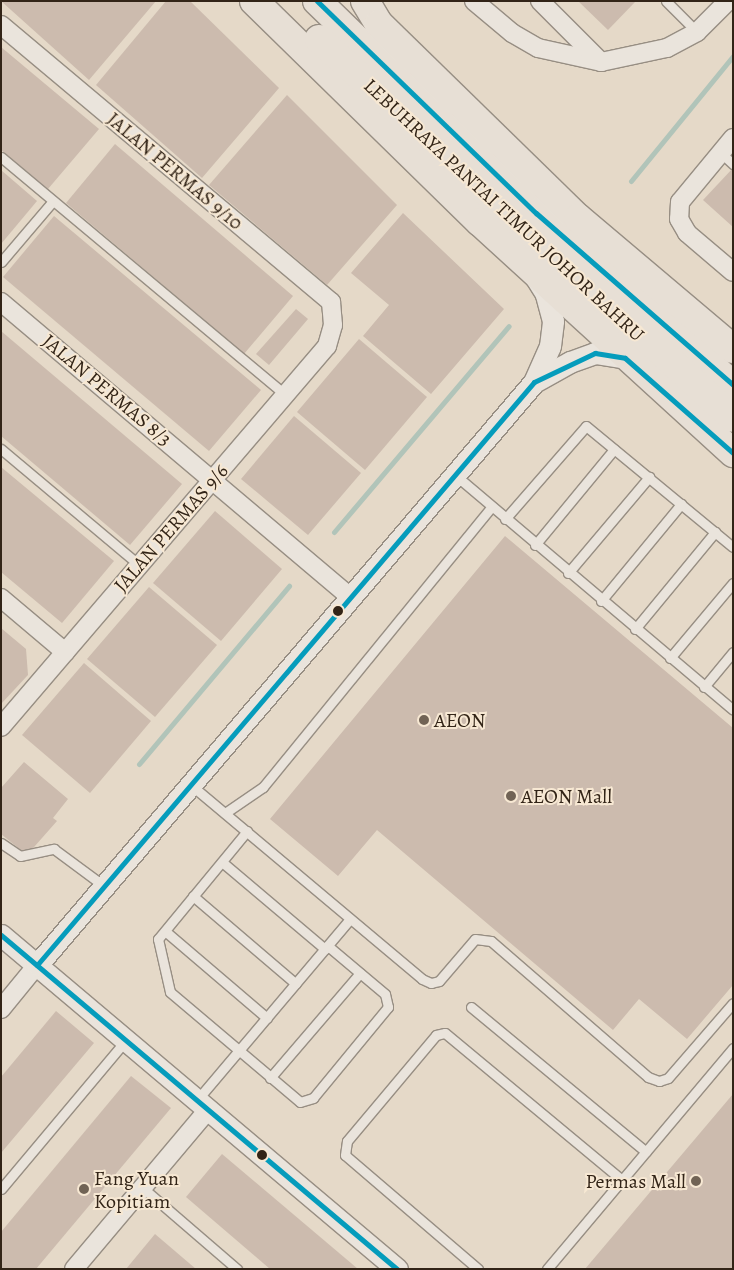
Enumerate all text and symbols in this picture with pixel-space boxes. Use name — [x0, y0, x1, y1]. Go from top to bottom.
street label: LEBUHRAYA PANTAI TIMUR JOHOR BAHRU — [359, 73, 649, 347]
street label: JALAN PERMAS 9/10 — [102, 107, 248, 235]
street label: JALAN PERMAS 8/3 — [37, 329, 177, 451]
street label: JALAN PERMAS 9/6 — [109, 459, 233, 597]
unlabelled marker — [333, 606, 343, 616]
place label: AEON — [434, 708, 485, 732]
marker: AEON — [418, 714, 430, 726]
place label: AEON Mall — [521, 784, 612, 808]
marker: AEON Mall — [505, 790, 517, 802]
unlabelled marker — [257, 1150, 267, 1160]
place label: Fang Yuan Kopitiam — [94, 1166, 179, 1213]
place label: Permas Mall — [585, 1169, 686, 1193]
marker: Permas Mall — [690, 1175, 702, 1187]
marker: Fang Yuan Kopitiam — [78, 1183, 90, 1195]

